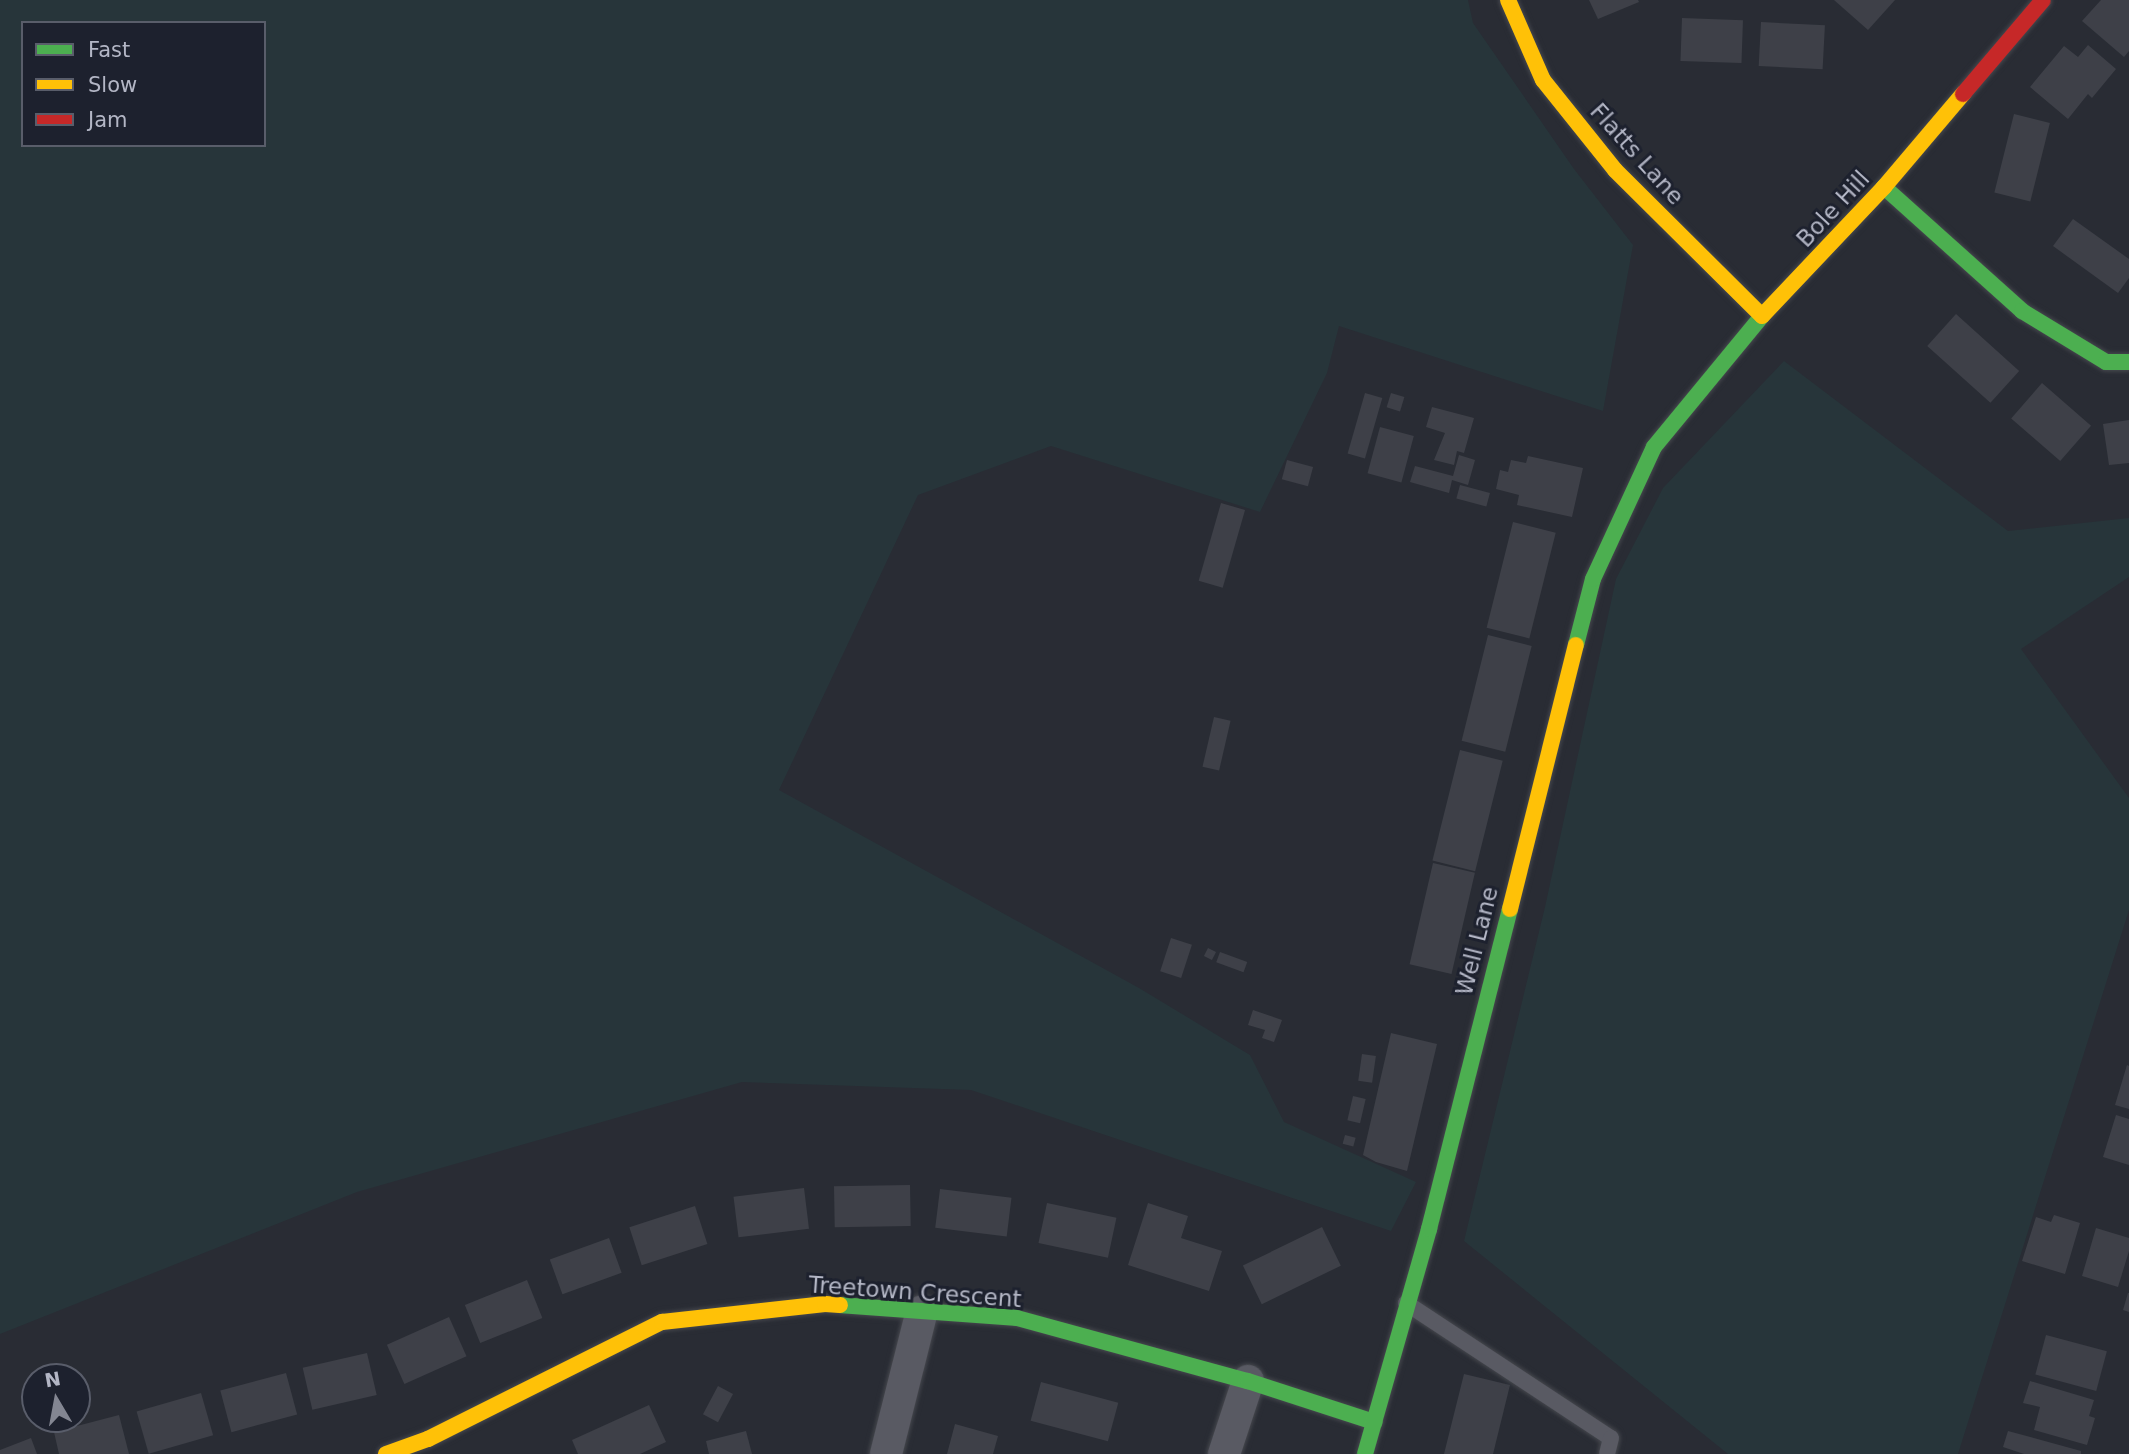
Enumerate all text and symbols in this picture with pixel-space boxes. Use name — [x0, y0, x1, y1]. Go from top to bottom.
legend — [21, 21, 266, 147]
text: Fast — [88, 38, 130, 62]
text: Slow — [88, 73, 137, 97]
street label: Flatts Lane — [1584, 98, 1690, 210]
text: Jam — [88, 108, 128, 132]
street label: Bole Hill — [1791, 165, 1875, 253]
street label: Well Lane — [1450, 884, 1504, 998]
street label: Treetown Crescent — [808, 1271, 1022, 1313]
north arrow — [21, 1363, 91, 1433]
text: N — [43, 1367, 62, 1392]

